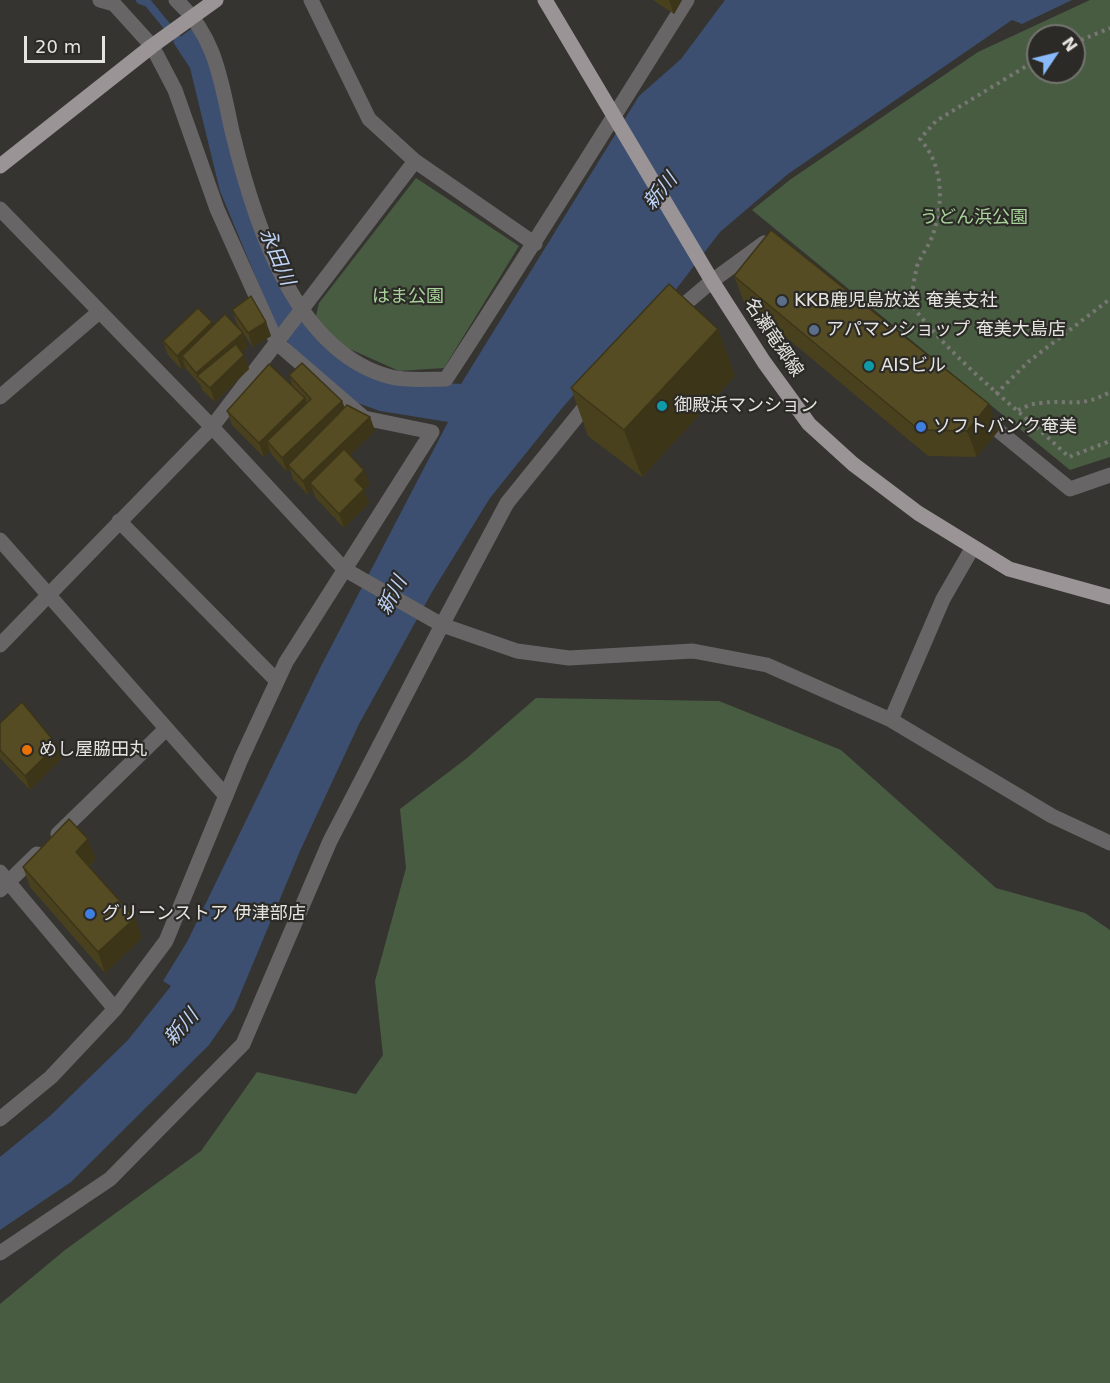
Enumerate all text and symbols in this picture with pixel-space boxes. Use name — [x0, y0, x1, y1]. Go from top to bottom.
scale bar — [27, 24, 108, 62]
north arrow — [1026, 24, 1086, 84]
text: N — [1058, 34, 1081, 55]
text: 20 m — [35, 36, 81, 57]
water label: 新川 — [639, 169, 683, 215]
park label: うどん浜公園 — [920, 207, 1028, 229]
water label: 永田川 — [253, 225, 299, 289]
park label: はま公園 — [372, 286, 444, 308]
place label: KKB鹿児島放送 奄美支社 — [794, 290, 998, 312]
marker: KKB鹿児島放送 奄美支社 — [775, 294, 789, 308]
street label: 名瀬竜郷線 — [739, 295, 807, 381]
place label: アパマンショップ 奄美大島店 — [826, 319, 1066, 341]
marker: アパマンショップ 奄美大島店 — [807, 323, 821, 337]
place label: AISビル — [881, 355, 946, 377]
marker: AISビル — [862, 359, 876, 373]
place label: 御殿浜マンション — [674, 395, 818, 417]
marker: 御殿浜マンション — [655, 399, 669, 413]
place label: ソフトバンク奄美 — [933, 416, 1077, 438]
marker: ソフトバンク奄美 — [914, 420, 928, 434]
water label: 新川 — [373, 573, 413, 619]
place label: めし屋脇田丸 — [39, 739, 147, 761]
marker: めし屋脇田丸 — [20, 743, 34, 757]
place label: グリーンストア 伊津部店 — [102, 903, 306, 925]
marker: グリーンストア 伊津部店 — [83, 907, 97, 921]
water label: 新川 — [160, 1005, 204, 1051]

